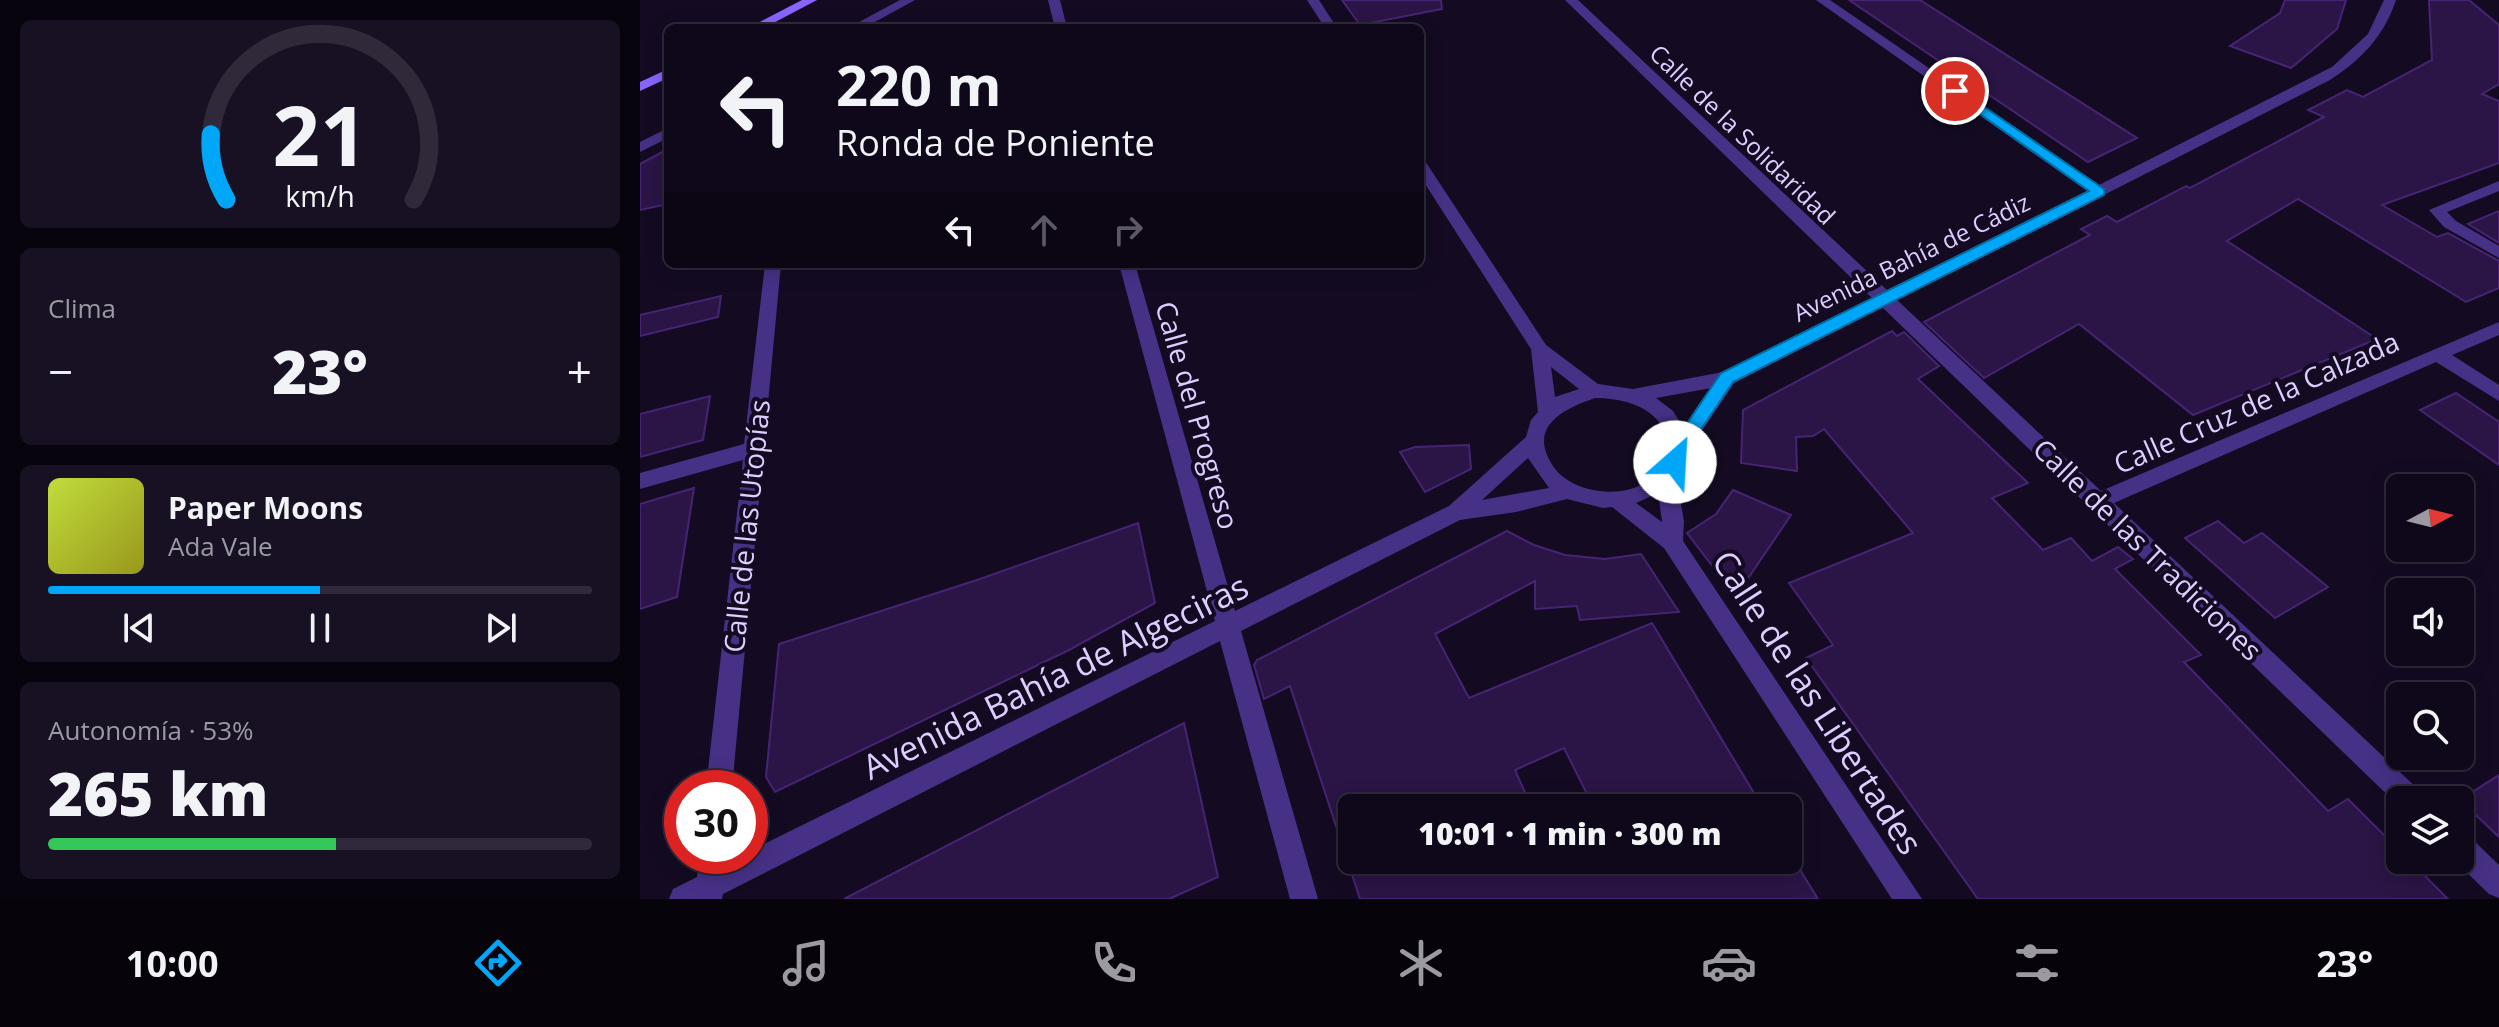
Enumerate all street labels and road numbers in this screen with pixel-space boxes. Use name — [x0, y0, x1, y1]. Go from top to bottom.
street label: Calle de la Solidaridad — [1643, 36, 1843, 232]
street label: Avenida Bahía de Cádiz — [1787, 185, 2035, 329]
street label: Calle del Progreso — [1147, 297, 1249, 533]
street label: Calle Cruz de la Calzada — [2107, 322, 2405, 482]
street label: Calle de las Utopías — [714, 398, 778, 654]
street label: Calle de las Tradiciones — [2026, 430, 2270, 668]
street label: Calle de las Libertades — [1702, 541, 1934, 863]
street label: Avenida Bahía de Algeciras — [854, 562, 1256, 790]

